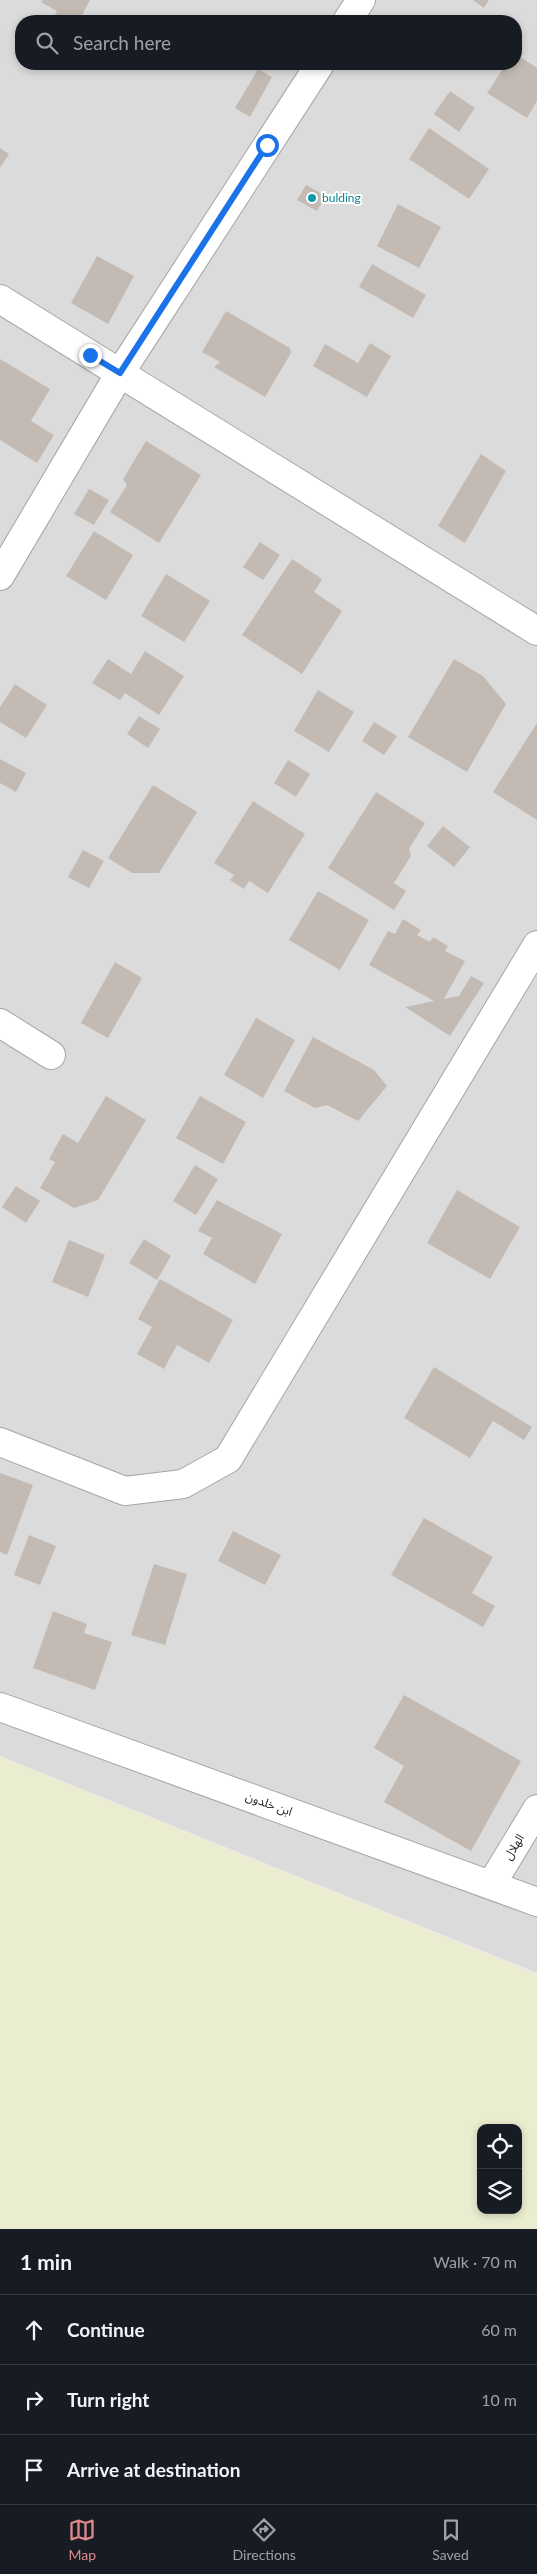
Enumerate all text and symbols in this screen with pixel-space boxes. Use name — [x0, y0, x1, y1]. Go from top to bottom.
search box — [15, 15, 522, 70]
icon: search — [33, 29, 61, 57]
text: Search here — [73, 31, 171, 54]
route start — [256, 134, 279, 157]
place label: bulding — [322, 190, 361, 205]
marker: bulding — [306, 192, 318, 204]
route end — [79, 344, 102, 367]
street label: ابن خلدون — [244, 1788, 295, 1819]
street label: الهلال — [500, 1831, 527, 1862]
map controls — [477, 2124, 522, 2214]
button: locate — [477, 2124, 522, 2169]
button: layers — [477, 2169, 522, 2214]
text: 1 min — [20, 2249, 72, 2274]
text: Walk · 70 m — [433, 2252, 517, 2271]
icon: ahead — [20, 2316, 48, 2344]
text: Continue — [67, 2318, 145, 2341]
text: 60 m — [481, 2320, 517, 2339]
icon: right — [20, 2386, 48, 2414]
text: Turn right — [67, 2388, 149, 2411]
text: 10 m — [481, 2390, 517, 2409]
icon: arrive — [20, 2456, 48, 2484]
text: Arrive at destination — [67, 2458, 240, 2481]
tab: Map — [68, 2516, 96, 2563]
tab: Directions — [233, 2516, 296, 2563]
tab: Saved — [432, 2516, 469, 2563]

